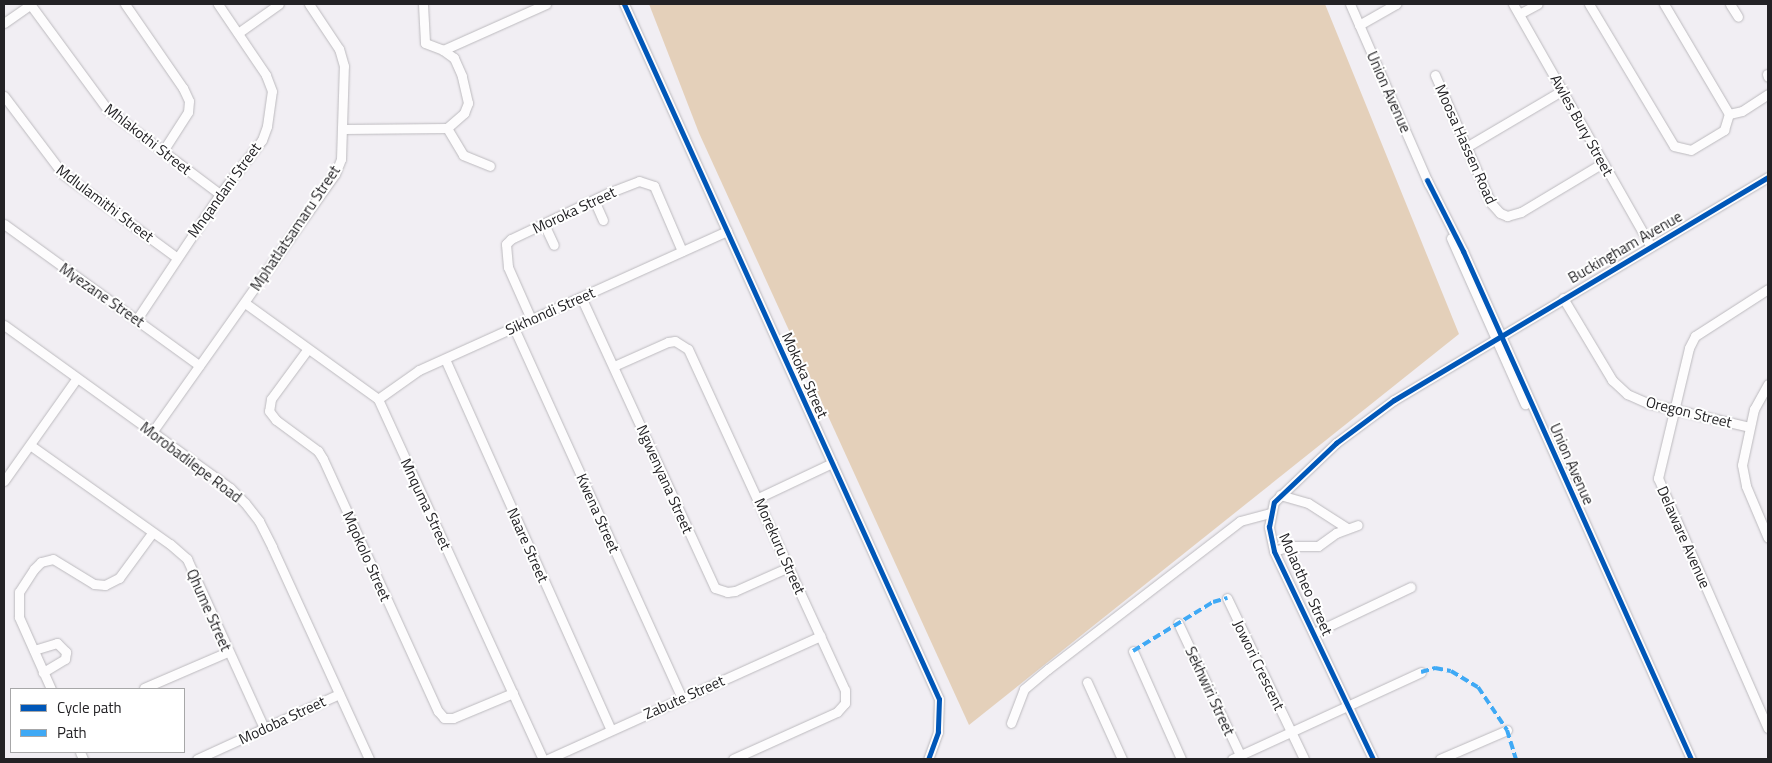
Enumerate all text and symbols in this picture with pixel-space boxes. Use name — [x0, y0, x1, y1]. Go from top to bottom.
street label: Union Avenue — [1363, 49, 1415, 135]
street label: Awles Bury Street — [1547, 71, 1617, 179]
street label: Moosa Hassen Road — [1432, 81, 1500, 207]
street label: Mhlakothi Street — [101, 100, 195, 178]
street label: Mnqandani Street — [184, 139, 264, 241]
street label: Mdlulamithi Street — [53, 161, 157, 245]
street label: Mphatlatsamaru Street — [246, 162, 344, 294]
street label: Moroka Street — [529, 183, 619, 237]
street label: Buckingham Avenue — [1565, 207, 1685, 287]
street label: Myezane Street — [56, 259, 148, 331]
street label: Sikhondi Street — [503, 283, 597, 339]
street label: Mokoka Street — [778, 329, 832, 421]
street label: Oregon Street — [1644, 393, 1734, 431]
street label: Morobadilepe Road — [137, 418, 245, 506]
street label: Union Avenue — [1546, 421, 1598, 507]
street label: Ngwenyana Street — [633, 422, 697, 536]
street label: Mnquma Street — [397, 456, 455, 552]
street label: Kwena Street — [573, 471, 623, 555]
street label: Delaware Avenue — [1653, 483, 1715, 591]
street label: Morekuru Street — [751, 495, 809, 597]
street label: Naare Street — [504, 505, 552, 585]
street label: Mqokolo Street — [339, 508, 395, 604]
street label: Molaotheo Street — [1275, 530, 1337, 638]
street label: Qhume Street — [183, 566, 235, 654]
street label: Jowori Crescent — [1229, 617, 1289, 713]
street label: Sekhwiri Street — [1182, 644, 1238, 738]
street label: Zabute Street — [641, 671, 727, 723]
legend — [10, 688, 185, 753]
street label: Modoba Street — [236, 692, 328, 748]
text: Cycle path — [57, 696, 122, 719]
text: Path — [57, 721, 87, 744]

